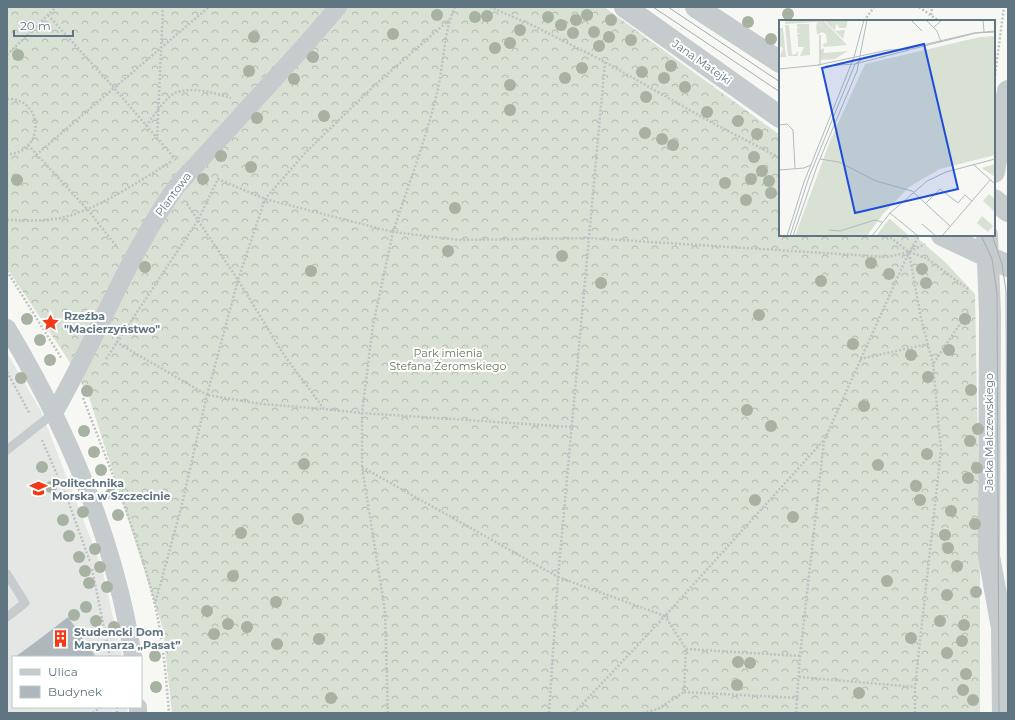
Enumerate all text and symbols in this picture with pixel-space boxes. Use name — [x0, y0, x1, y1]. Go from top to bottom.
scale bar — [14, 12, 73, 38]
text: 20 m — [20, 18, 51, 33]
inset map — [779, 20, 995, 236]
street label: Jana Matejki — [669, 36, 734, 88]
street label: Plantowa — [152, 169, 194, 219]
place label: Rzeźba "Macierzyństwo" — [64, 309, 160, 336]
place icon: Rzeźba "Macierzyństwo" — [41, 312, 61, 332]
park label: Park imienia Stefana Żeromskiego — [389, 346, 507, 373]
street label: Jacka Malczewskiego — [982, 373, 996, 492]
place label: Politechnika Morska w Szczecinie — [52, 476, 171, 503]
school or university icon: Politechnika Morska w Szczecinie — [29, 479, 49, 499]
place label: Studencki Dom Marynarza „Pasat” — [74, 625, 181, 652]
building icon: Studencki Dom Marynarza „Pasat” — [51, 628, 71, 648]
legend — [12, 656, 142, 708]
text: Ulica — [48, 664, 78, 679]
text: Budynek — [48, 684, 103, 699]

